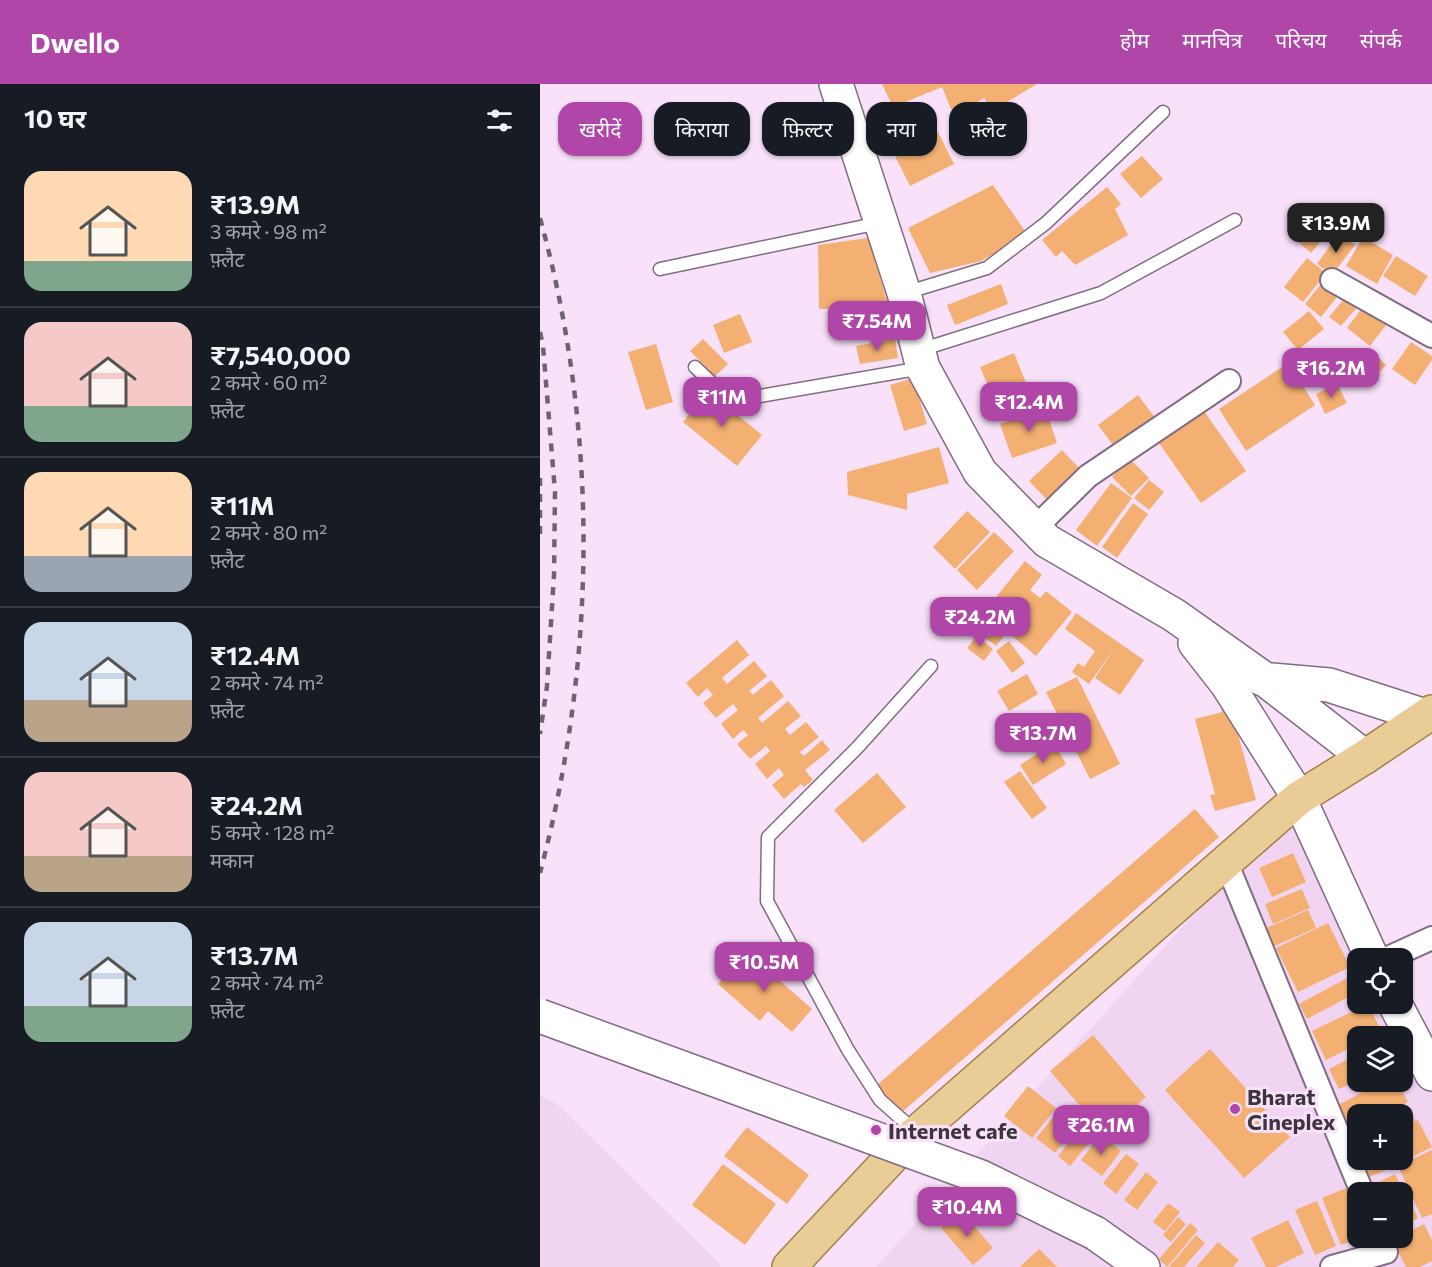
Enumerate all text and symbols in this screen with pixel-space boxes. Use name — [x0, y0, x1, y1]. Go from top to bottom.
text: Dwello — [30, 25, 120, 59]
text: होम — [1120, 27, 1149, 52]
text: मानचित्र — [1182, 27, 1242, 52]
text: परिचय — [1275, 27, 1327, 52]
text: संपर्क — [1360, 27, 1402, 52]
text: 10 घर — [24, 102, 86, 133]
chip: खरीदें — [558, 102, 642, 156]
chip: किराया — [654, 102, 750, 156]
chip: फ़िल्टर — [762, 102, 854, 156]
chip: नया — [866, 102, 937, 156]
chip: फ़्लैट — [949, 102, 1027, 156]
icon: filters — [483, 104, 516, 137]
text: ₹13.9M — [210, 188, 300, 219]
icon: home — [72, 195, 144, 267]
pin: ₹13.9M — [1287, 203, 1385, 254]
text: ₹13.9M — [1301, 210, 1371, 234]
text: 3 कमरे · 98 m² — [210, 219, 327, 243]
text: फ़्लैट — [210, 247, 245, 271]
pin: ₹7.54M — [828, 301, 926, 352]
text: ₹7.54M — [842, 308, 912, 332]
text: ₹7,540,000 — [210, 339, 351, 370]
icon: home — [72, 346, 144, 418]
pin: ₹16.2M — [1282, 348, 1380, 399]
text: ₹16.2M — [1296, 355, 1366, 379]
text: 2 कमरे · 60 m² — [210, 370, 327, 394]
pin: ₹11M — [686, 377, 758, 428]
pin: ₹12.4M — [980, 382, 1078, 433]
text: ₹11M — [697, 384, 747, 408]
text: ₹12.4M — [994, 389, 1064, 413]
text: फ़्लैट — [210, 398, 245, 422]
text: ₹11M — [210, 489, 275, 520]
icon: home — [72, 496, 144, 568]
text: 2 कमरे · 80 m² — [210, 520, 327, 544]
text: फ़्लैट — [210, 548, 245, 572]
pin: ₹24.2M — [931, 597, 1029, 648]
text: ₹24.2M — [944, 604, 1016, 628]
text: ₹12.4M — [210, 639, 300, 670]
icon: home — [72, 646, 144, 718]
text: 2 कमरे · 74 m² — [210, 670, 323, 694]
text: फ़्लैट — [210, 698, 245, 722]
pin: ₹13.7M — [994, 713, 1092, 764]
text: ₹13.7M — [1009, 720, 1077, 744]
text: ₹24.2M — [210, 789, 303, 820]
icon: home — [72, 796, 144, 868]
text: 5 कमरे · 128 m² — [210, 820, 334, 844]
text: मकान — [210, 848, 254, 872]
text: ₹13.7M — [210, 939, 299, 970]
pin: ₹10.5M — [715, 942, 813, 993]
icon: home — [72, 946, 144, 1018]
map controls — [1347, 948, 1413, 1248]
button: locate — [1347, 948, 1413, 1014]
text: ₹10.5M — [729, 949, 799, 973]
text: 2 कमरे · 74 m² — [210, 970, 323, 994]
text: फ़्लैट — [210, 998, 245, 1022]
button: layers — [1347, 1026, 1413, 1092]
place label: Bharat Cineplex — [1247, 1083, 1336, 1135]
marker: Bharat Cineplex — [1228, 1102, 1242, 1116]
button: + — [1347, 1104, 1413, 1170]
pin: ₹26.1M — [1052, 1105, 1150, 1156]
text: ₹26.1M — [1067, 1112, 1135, 1136]
place label: Internet cafe — [888, 1117, 1018, 1144]
marker: Internet cafe — [869, 1123, 883, 1137]
button: − — [1347, 1182, 1413, 1248]
pin: ₹10.4M — [918, 1187, 1016, 1238]
text: ₹10.4M — [931, 1194, 1003, 1218]

